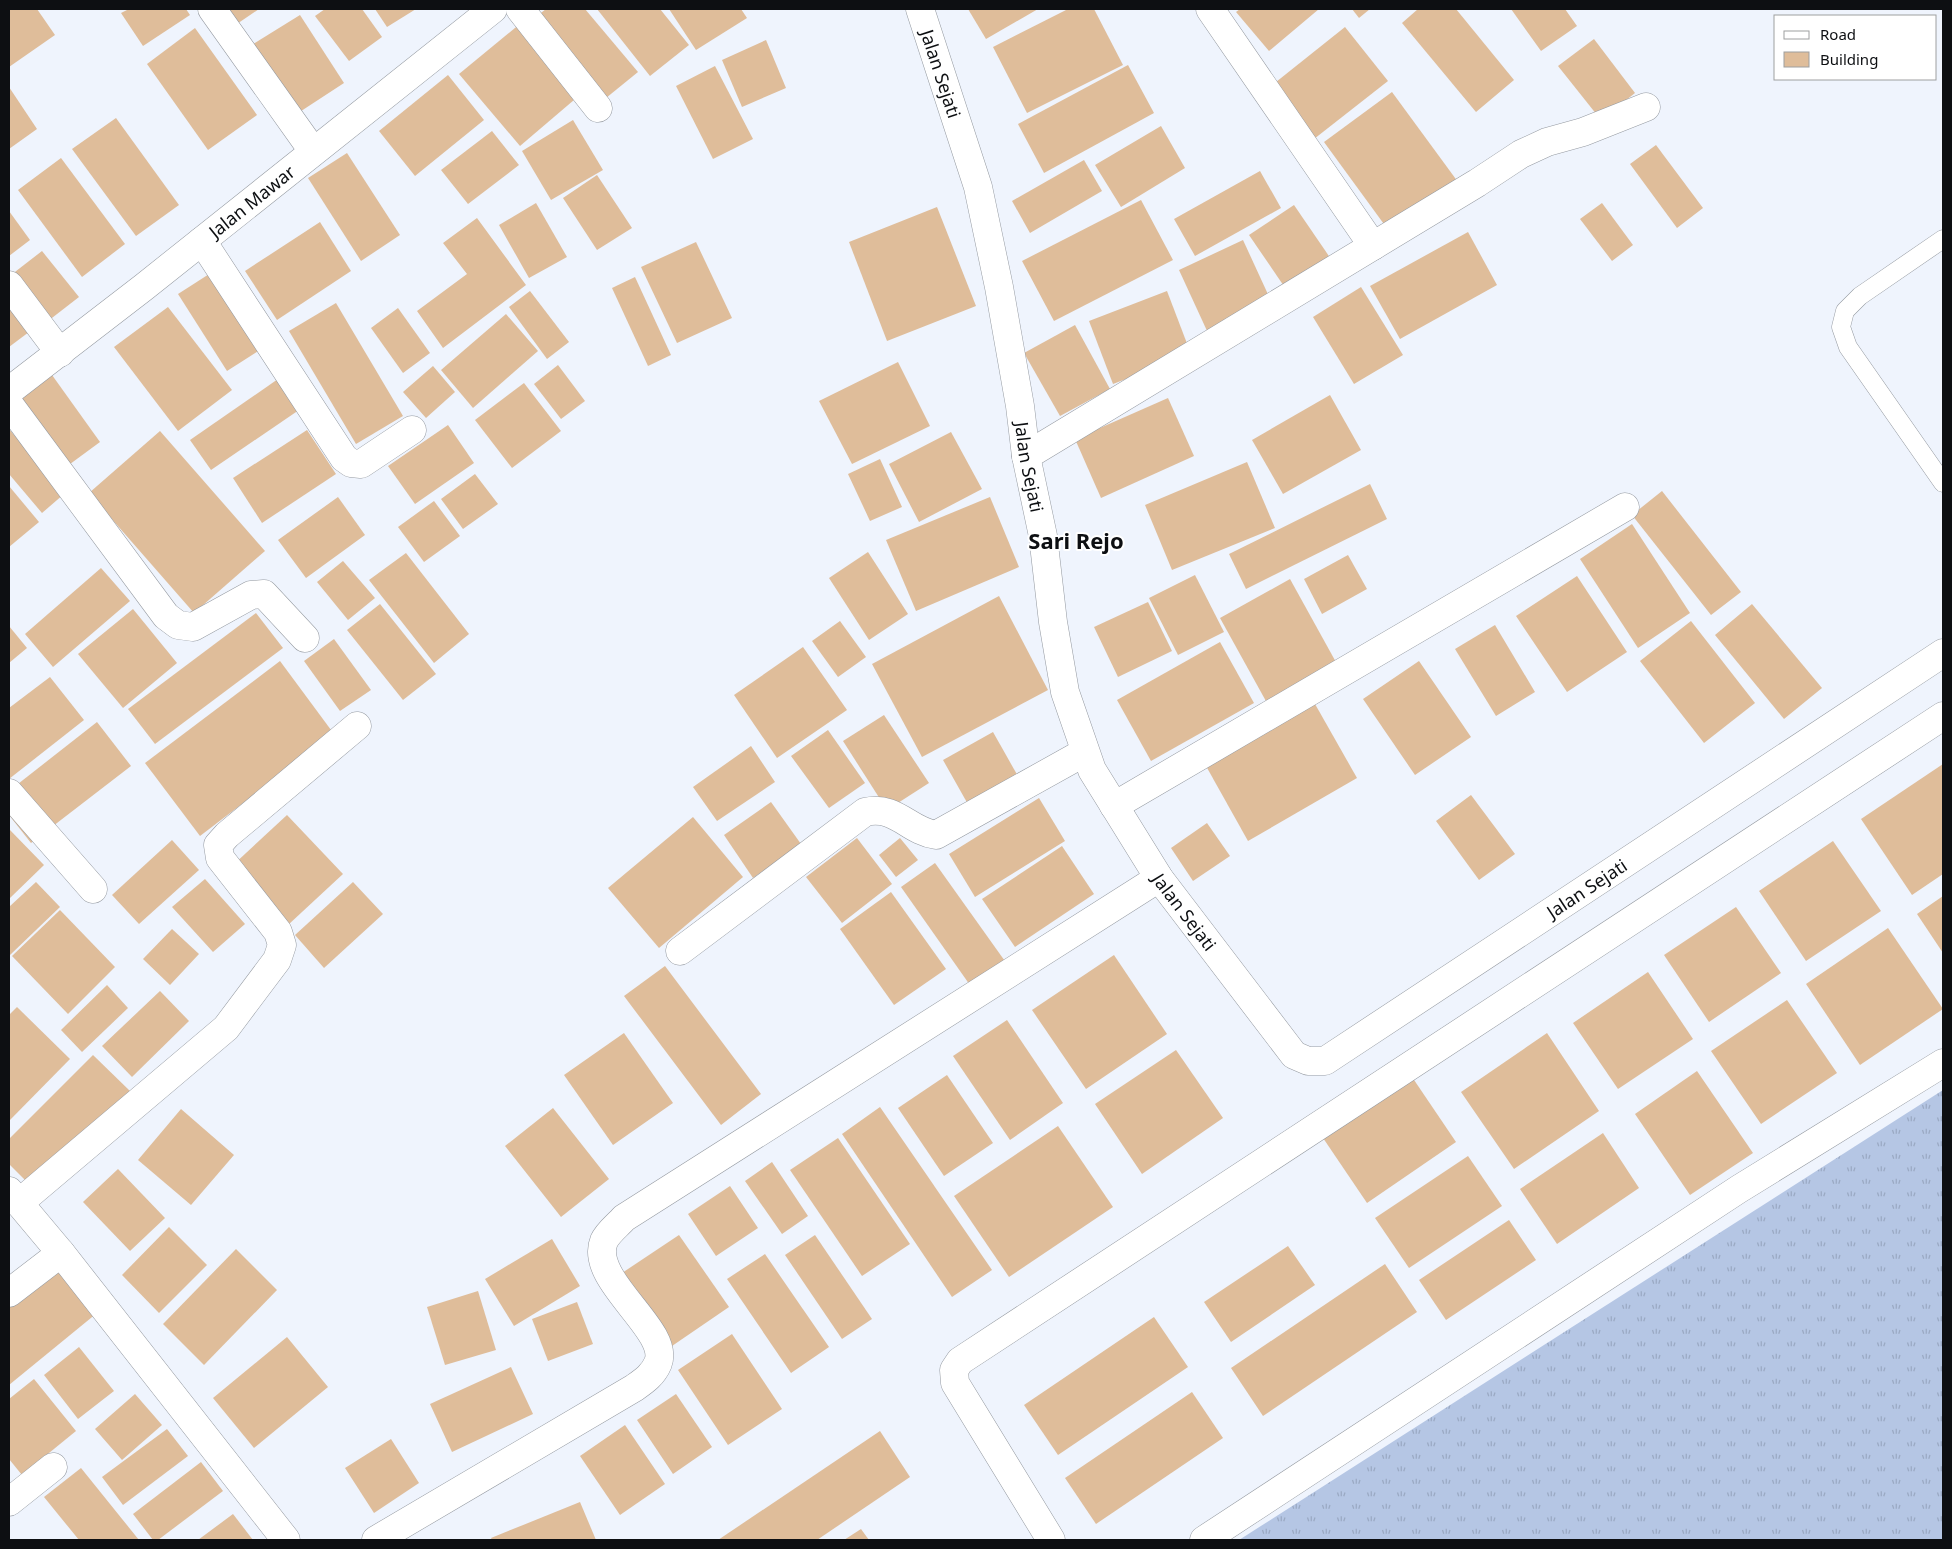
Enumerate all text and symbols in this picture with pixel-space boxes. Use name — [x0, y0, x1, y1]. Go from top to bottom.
legend — [1774, 15, 1937, 80]
street label: Jalan Sejati — [915, 24, 967, 121]
text: Road — [1820, 24, 1856, 44]
text: Building — [1820, 49, 1878, 69]
street label: Jalan Mawar — [202, 159, 300, 244]
street label: Jalan Sejati — [1010, 418, 1050, 514]
district label: Sari Rejo — [1028, 525, 1124, 555]
street label: Jalan Sejati — [1540, 853, 1631, 925]
street label: Jalan Sejati — [1146, 867, 1222, 955]

